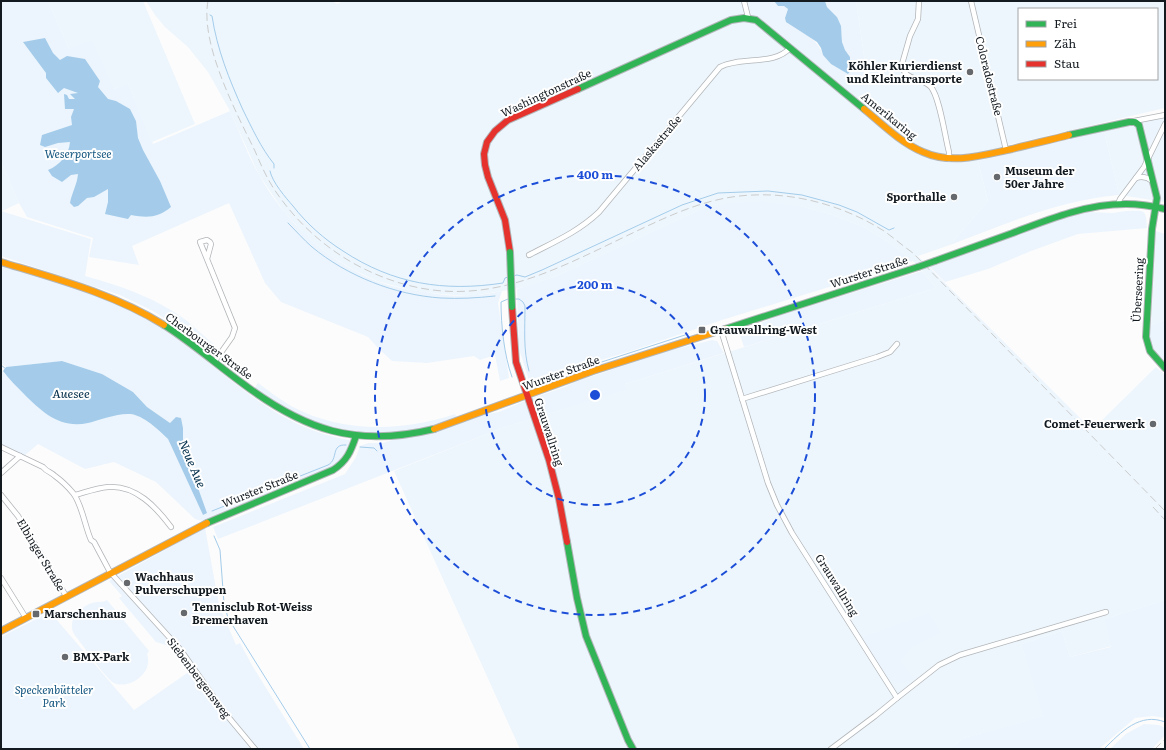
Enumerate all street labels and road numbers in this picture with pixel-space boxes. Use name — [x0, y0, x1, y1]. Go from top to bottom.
street label: Coloradostraße — [972, 34, 1008, 117]
street label: Washingtonstraße — [498, 64, 594, 120]
street label: Amerikaring — [858, 88, 922, 143]
street label: Alaskastraße — [628, 111, 685, 174]
street label: Wurster Straße — [828, 251, 910, 291]
street label: Überseering — [1127, 256, 1147, 323]
street label: Cherbourger Straße — [163, 308, 257, 383]
street label: Wurster Straße — [520, 351, 602, 393]
street label: Grauwallring — [531, 396, 569, 469]
street label: Wurster Straße — [219, 465, 300, 511]
street label: Elbinger Straße — [14, 515, 70, 594]
street label: Grauwallring — [812, 550, 864, 619]
street label: Siebenbergensweg — [164, 634, 236, 722]

